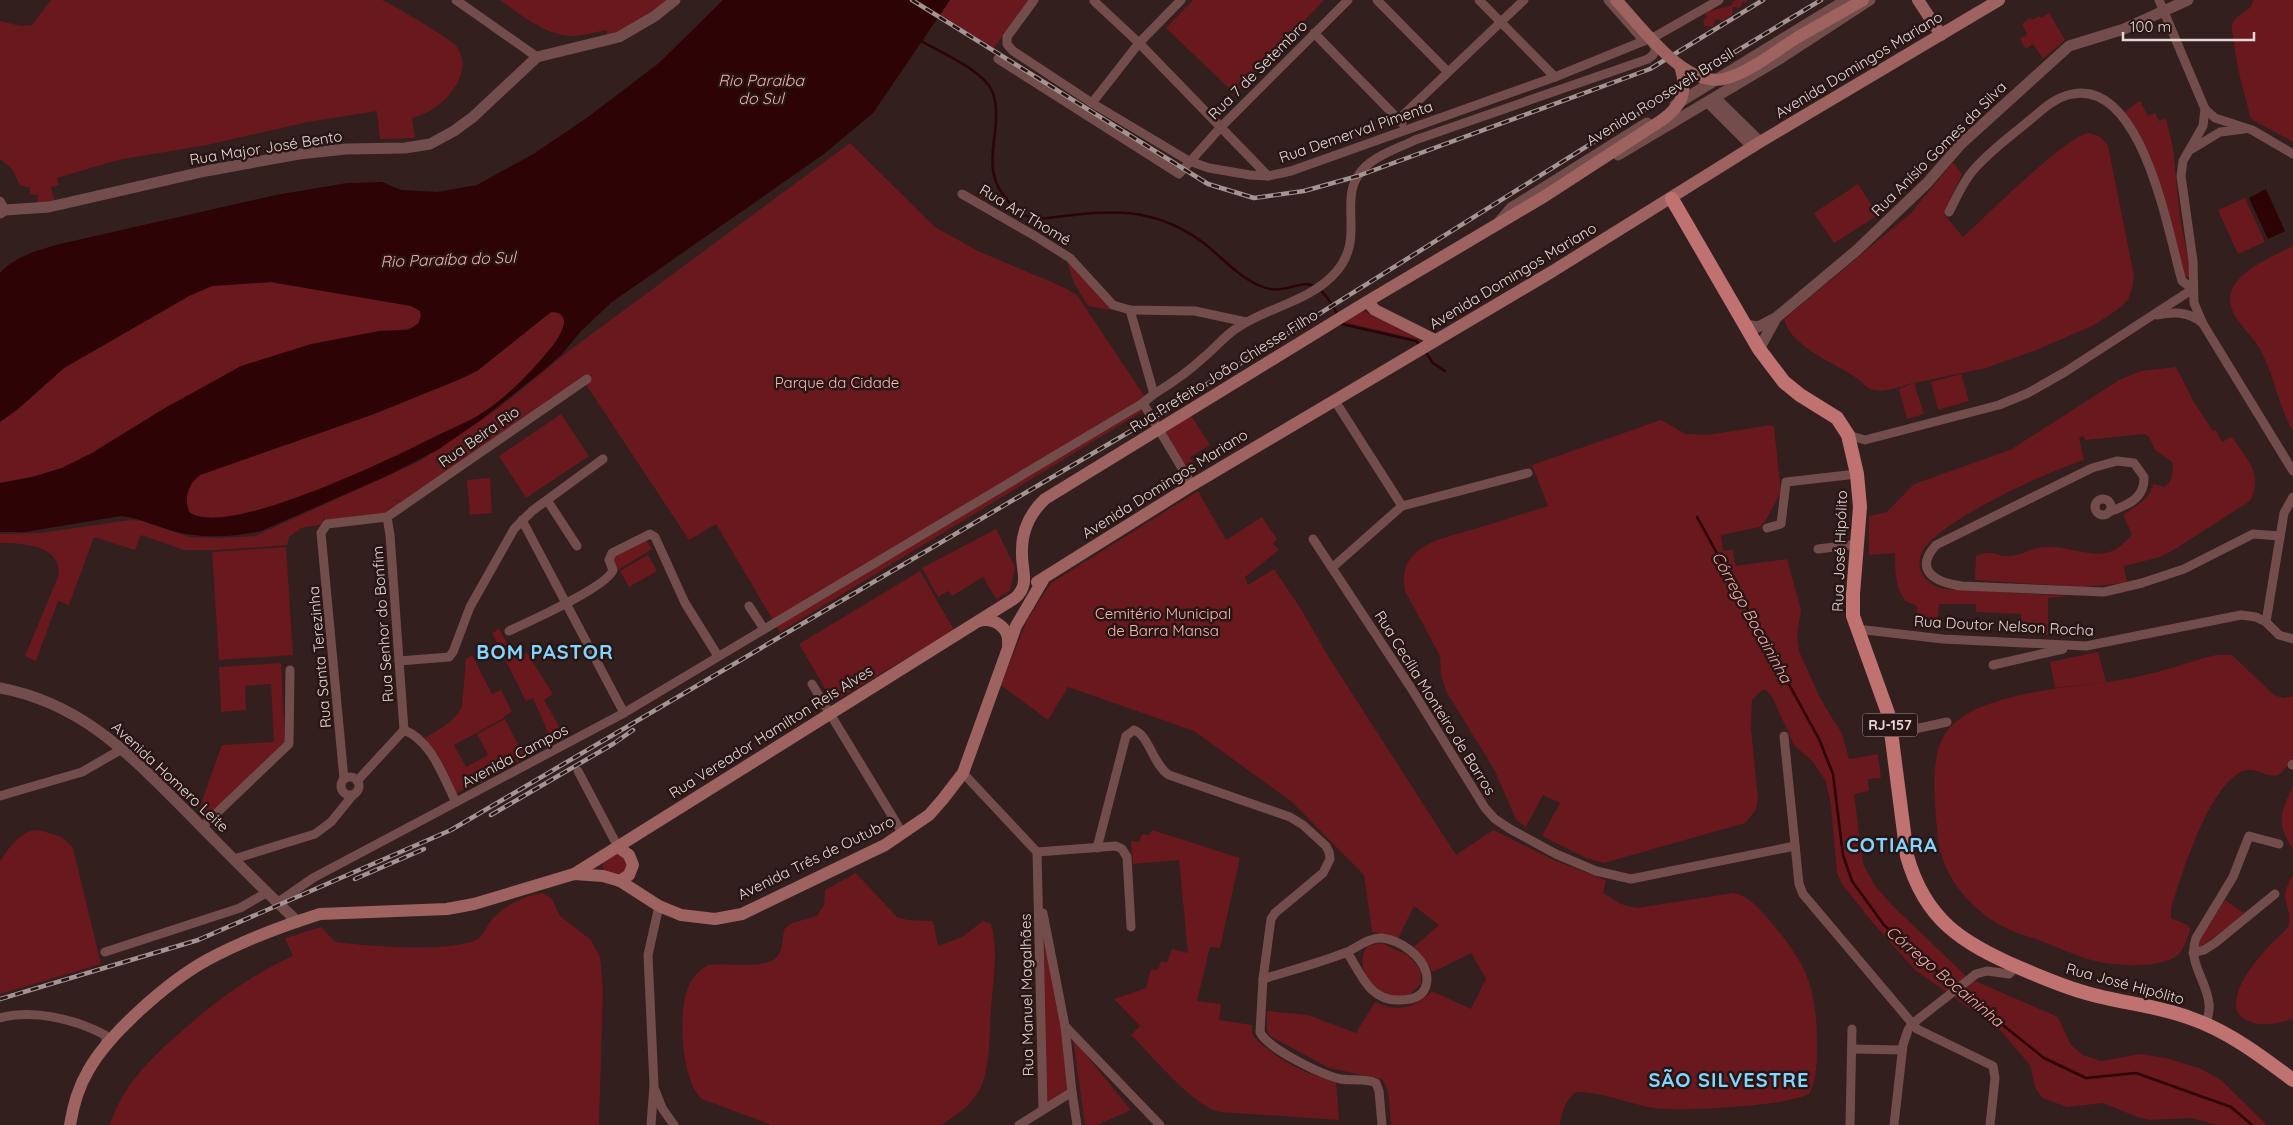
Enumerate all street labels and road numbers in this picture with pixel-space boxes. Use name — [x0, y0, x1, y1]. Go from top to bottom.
street label: Avenida Domingos Mariano — [1772, 7, 1946, 122]
street label: Rua 7 de Setembro — [1204, 16, 1311, 123]
street label: Avenida Roosevelt Brasil — [1582, 43, 1737, 150]
street label: Rua Anísio Gomes da Silva — [1867, 77, 2010, 220]
street label: Rua Demerval Pimenta — [1276, 96, 1435, 167]
street label: Rua Major José Bento — [188, 126, 344, 169]
street label: Rua Ari Thomé — [976, 180, 1074, 249]
street label: Avenida Domingos Mariano — [1426, 218, 1600, 333]
street label: Rua Prefeito João Chiesse Filho — [1126, 305, 1321, 437]
street label: Rua Beira Rio — [435, 402, 523, 471]
street label: Avenida Domingos Mariano — [1078, 425, 1251, 542]
street label: Rua José Hipólito — [1828, 490, 1851, 612]
street label: Rua Senhor do Bonfim — [368, 545, 397, 703]
street label: Rua Santa Terezinha — [304, 585, 335, 729]
street label: Rua Cecília Monteiro de Barros — [1371, 607, 1500, 799]
street label: Rua Doutor Nelson Rocha — [1914, 611, 2094, 640]
street label: Rua Vereador Hamilton Reis Alves — [665, 661, 876, 802]
road number: RJ-157 — [1862, 714, 1918, 736]
street label: Avenida Homero Leite — [108, 717, 233, 836]
street label: Avenida Campos — [458, 720, 571, 792]
street label: Avenida Três de Outubro — [734, 811, 897, 904]
street label: Rua Manuel Magalhães — [1016, 913, 1037, 1077]
street label: Rua José Hipólito — [2064, 959, 2186, 1008]

